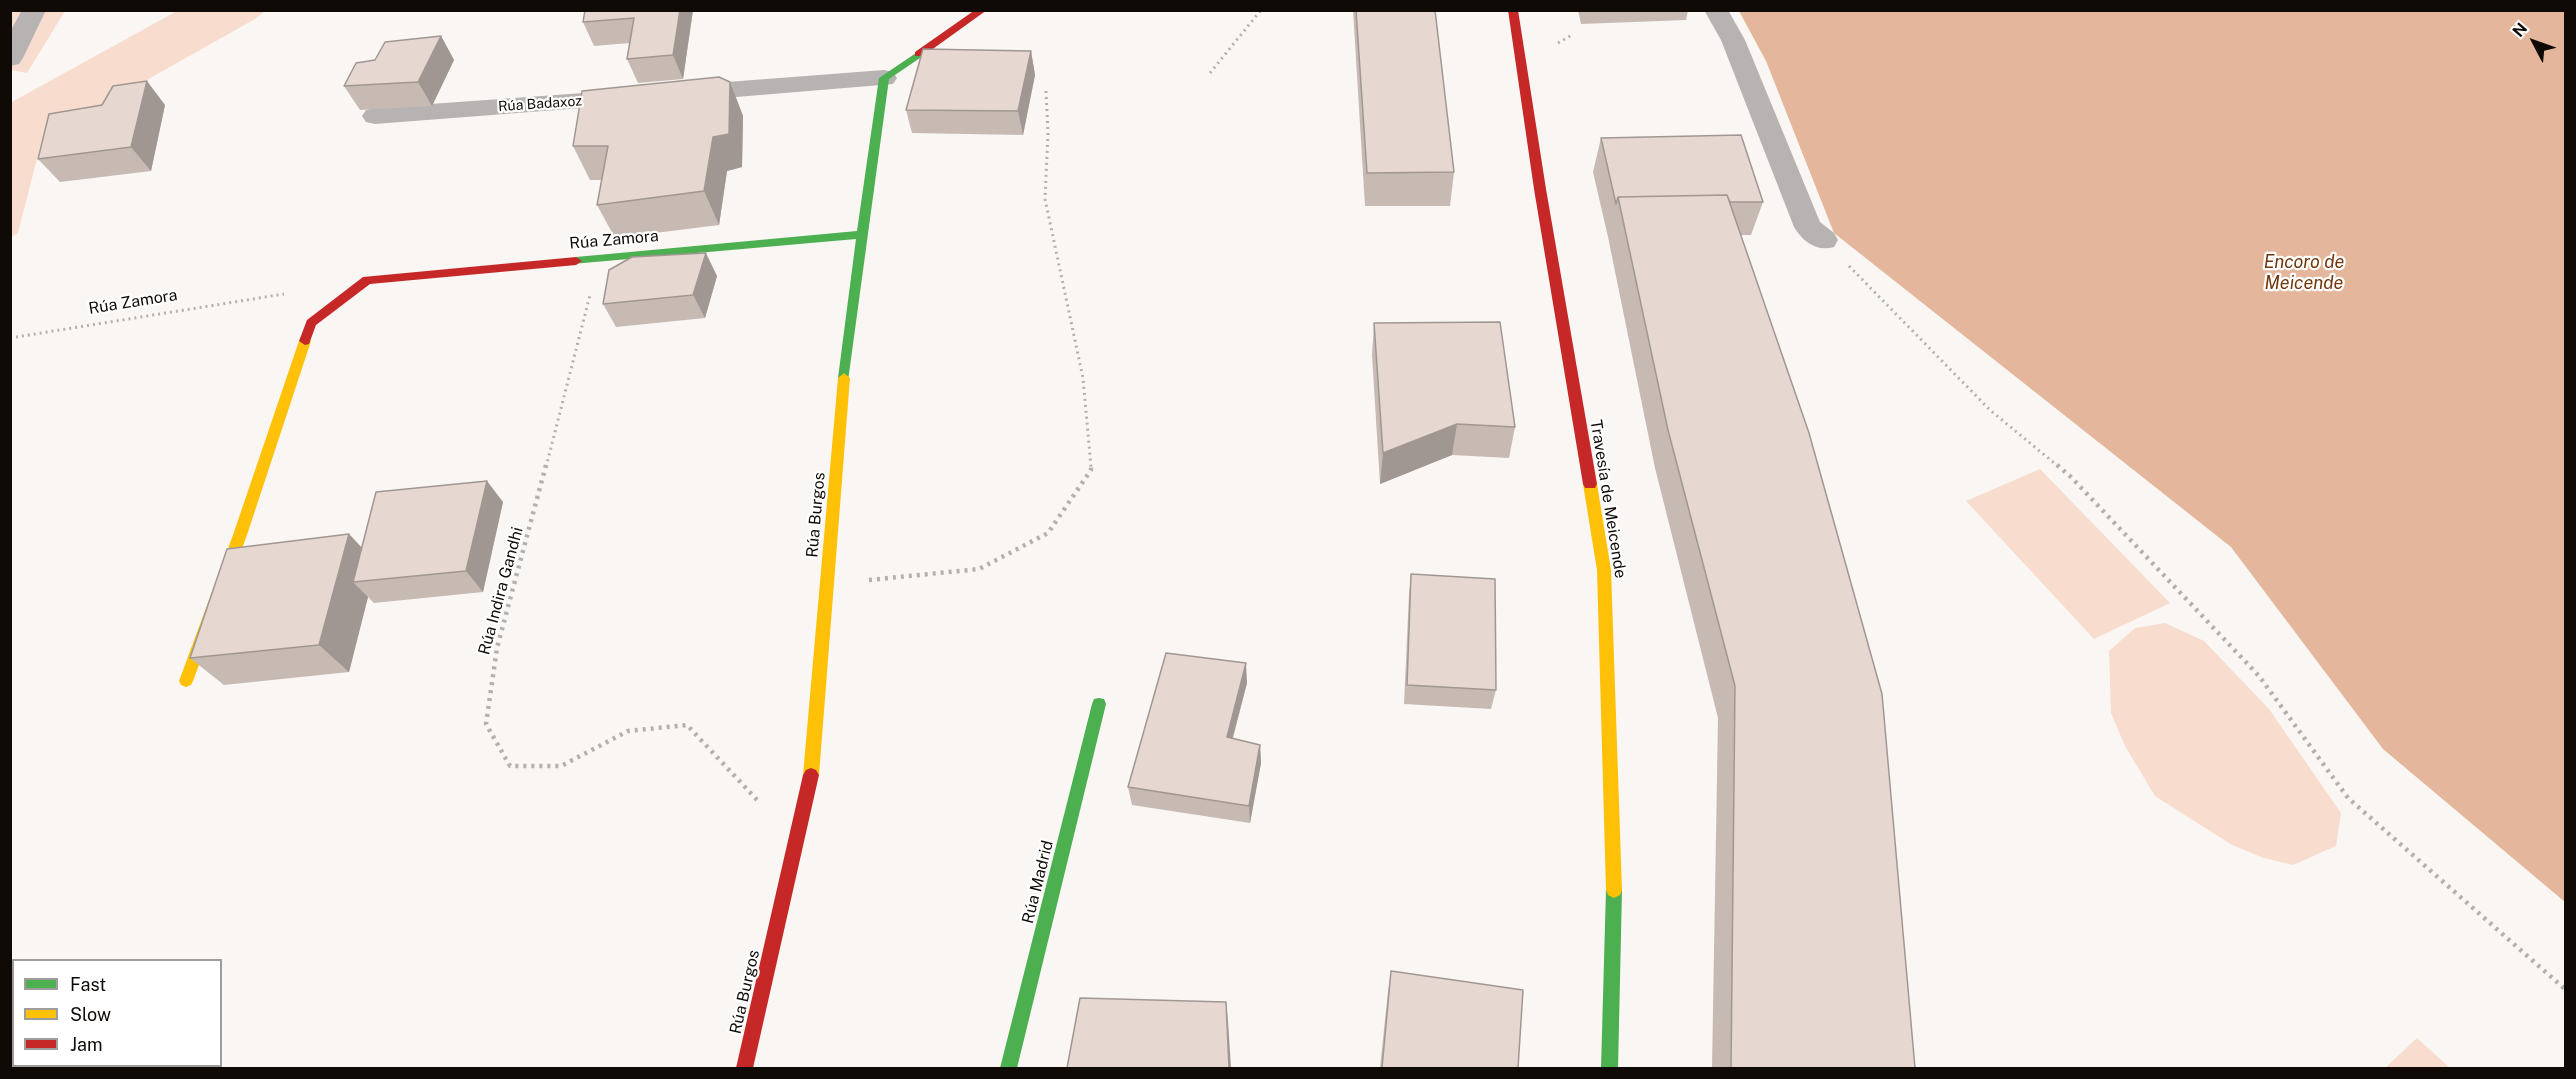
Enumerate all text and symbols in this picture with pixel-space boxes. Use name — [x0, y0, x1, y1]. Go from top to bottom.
north arrow — [2504, 12, 2564, 72]
text: N — [2509, 19, 2531, 41]
street label: Rúa Badaxoz — [498, 93, 582, 115]
street label: Rúa Zamora — [569, 227, 659, 253]
water label: Encoro de Meicende — [2264, 251, 2344, 294]
street label: Rúa Zamora — [87, 286, 179, 318]
street label: Travesía de Meicende — [1586, 418, 1630, 580]
street label: Rúa Burgos — [803, 472, 829, 558]
street label: Rúa Indira Gandhi — [475, 525, 527, 657]
street label: Rúa Madrid — [1018, 838, 1058, 926]
street label: Rúa Burgos — [726, 948, 764, 1036]
legend — [12, 959, 222, 1067]
text: Fast — [70, 974, 106, 995]
text: Slow — [70, 1004, 111, 1025]
text: Jam — [70, 1034, 103, 1055]

